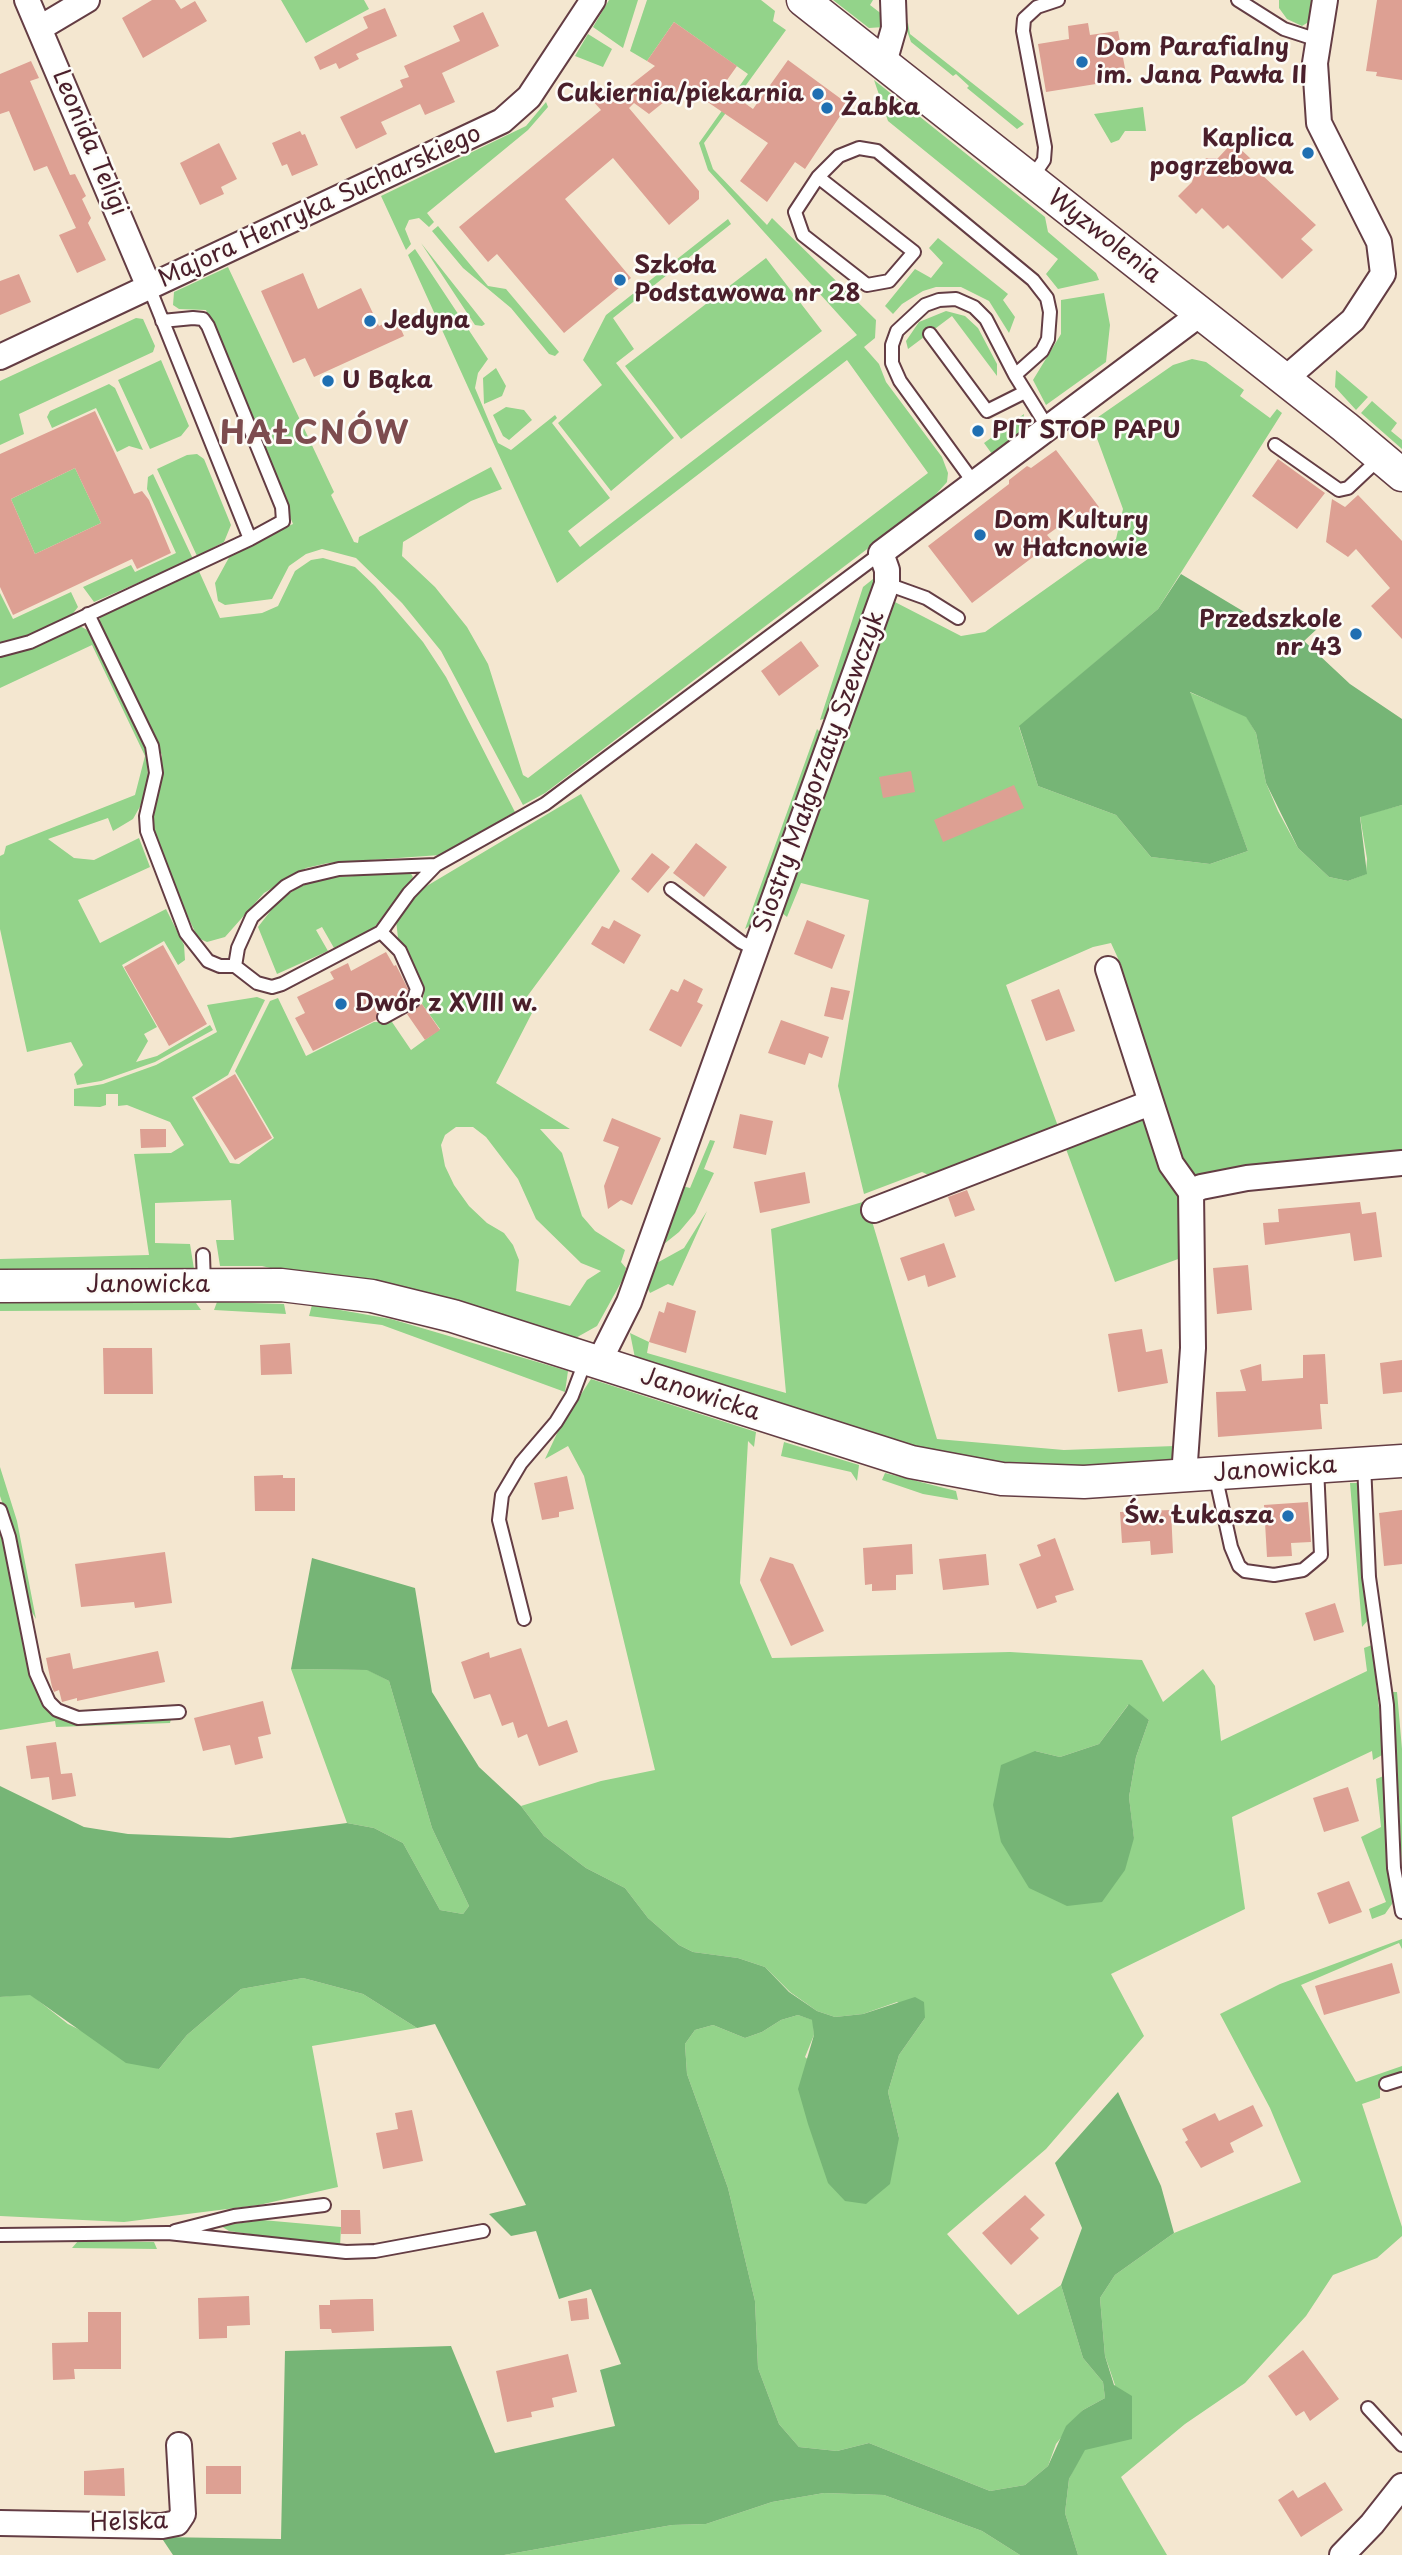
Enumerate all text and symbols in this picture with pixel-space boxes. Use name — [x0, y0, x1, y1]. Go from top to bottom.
place label: Dom Parafialny im. Jana Pawła II — [1096, 34, 1307, 90]
marker: Dom Parafialny im. Jana Pawła II — [1074, 54, 1090, 70]
street label: Leonida Teligi — [45, 66, 133, 220]
place label: Cukiernia/piekarnia — [557, 80, 804, 108]
marker: Cukiernia/piekarnia — [810, 86, 826, 102]
place label: Żabka — [841, 94, 920, 122]
marker: Żabka — [819, 100, 835, 116]
street label: Majora Henryka Sucharskiego — [154, 119, 486, 295]
place label: Kaplica pogrzebowa — [1150, 125, 1294, 181]
marker: Kaplica pogrzebowa — [1300, 145, 1316, 161]
street label: Wyzwolenia — [1042, 184, 1166, 290]
place label: Szkoła Podstawowa nr 28 — [634, 252, 861, 308]
marker: Szkoła Podstawowa nr 28 — [612, 272, 628, 288]
place label: Jedyna — [384, 307, 470, 335]
marker: Jedyna — [362, 313, 378, 329]
place label: U Bąka — [342, 367, 433, 395]
marker: U Bąka — [320, 373, 336, 389]
district label: HAŁCNÓW — [220, 416, 410, 454]
place label: PIT STOP PAPU — [992, 417, 1180, 445]
marker: PIT STOP PAPU — [970, 423, 986, 439]
place label: Dom Kultury w Hałcnowie — [994, 507, 1149, 563]
marker: Dom Kultury w Hałcnowie — [972, 527, 988, 543]
place label: Przedszkole nr 43 — [1199, 606, 1342, 662]
street label: Siostry Małgorzaty Szewczyk — [748, 607, 892, 937]
marker: Przedszkole nr 43 — [1348, 626, 1364, 642]
place label: Dwór z XVIII w. — [355, 990, 538, 1018]
marker: Dwór z XVIII w. — [333, 996, 349, 1012]
street label: Janowicka — [86, 1271, 210, 1299]
street label: Janowicka — [637, 1362, 763, 1428]
street label: Janowicka — [1212, 1451, 1338, 1489]
place label: Św. Łukasza — [1124, 1502, 1274, 1530]
marker: Św. Łukasza — [1280, 1508, 1296, 1524]
street label: Helska — [90, 2507, 168, 2539]

